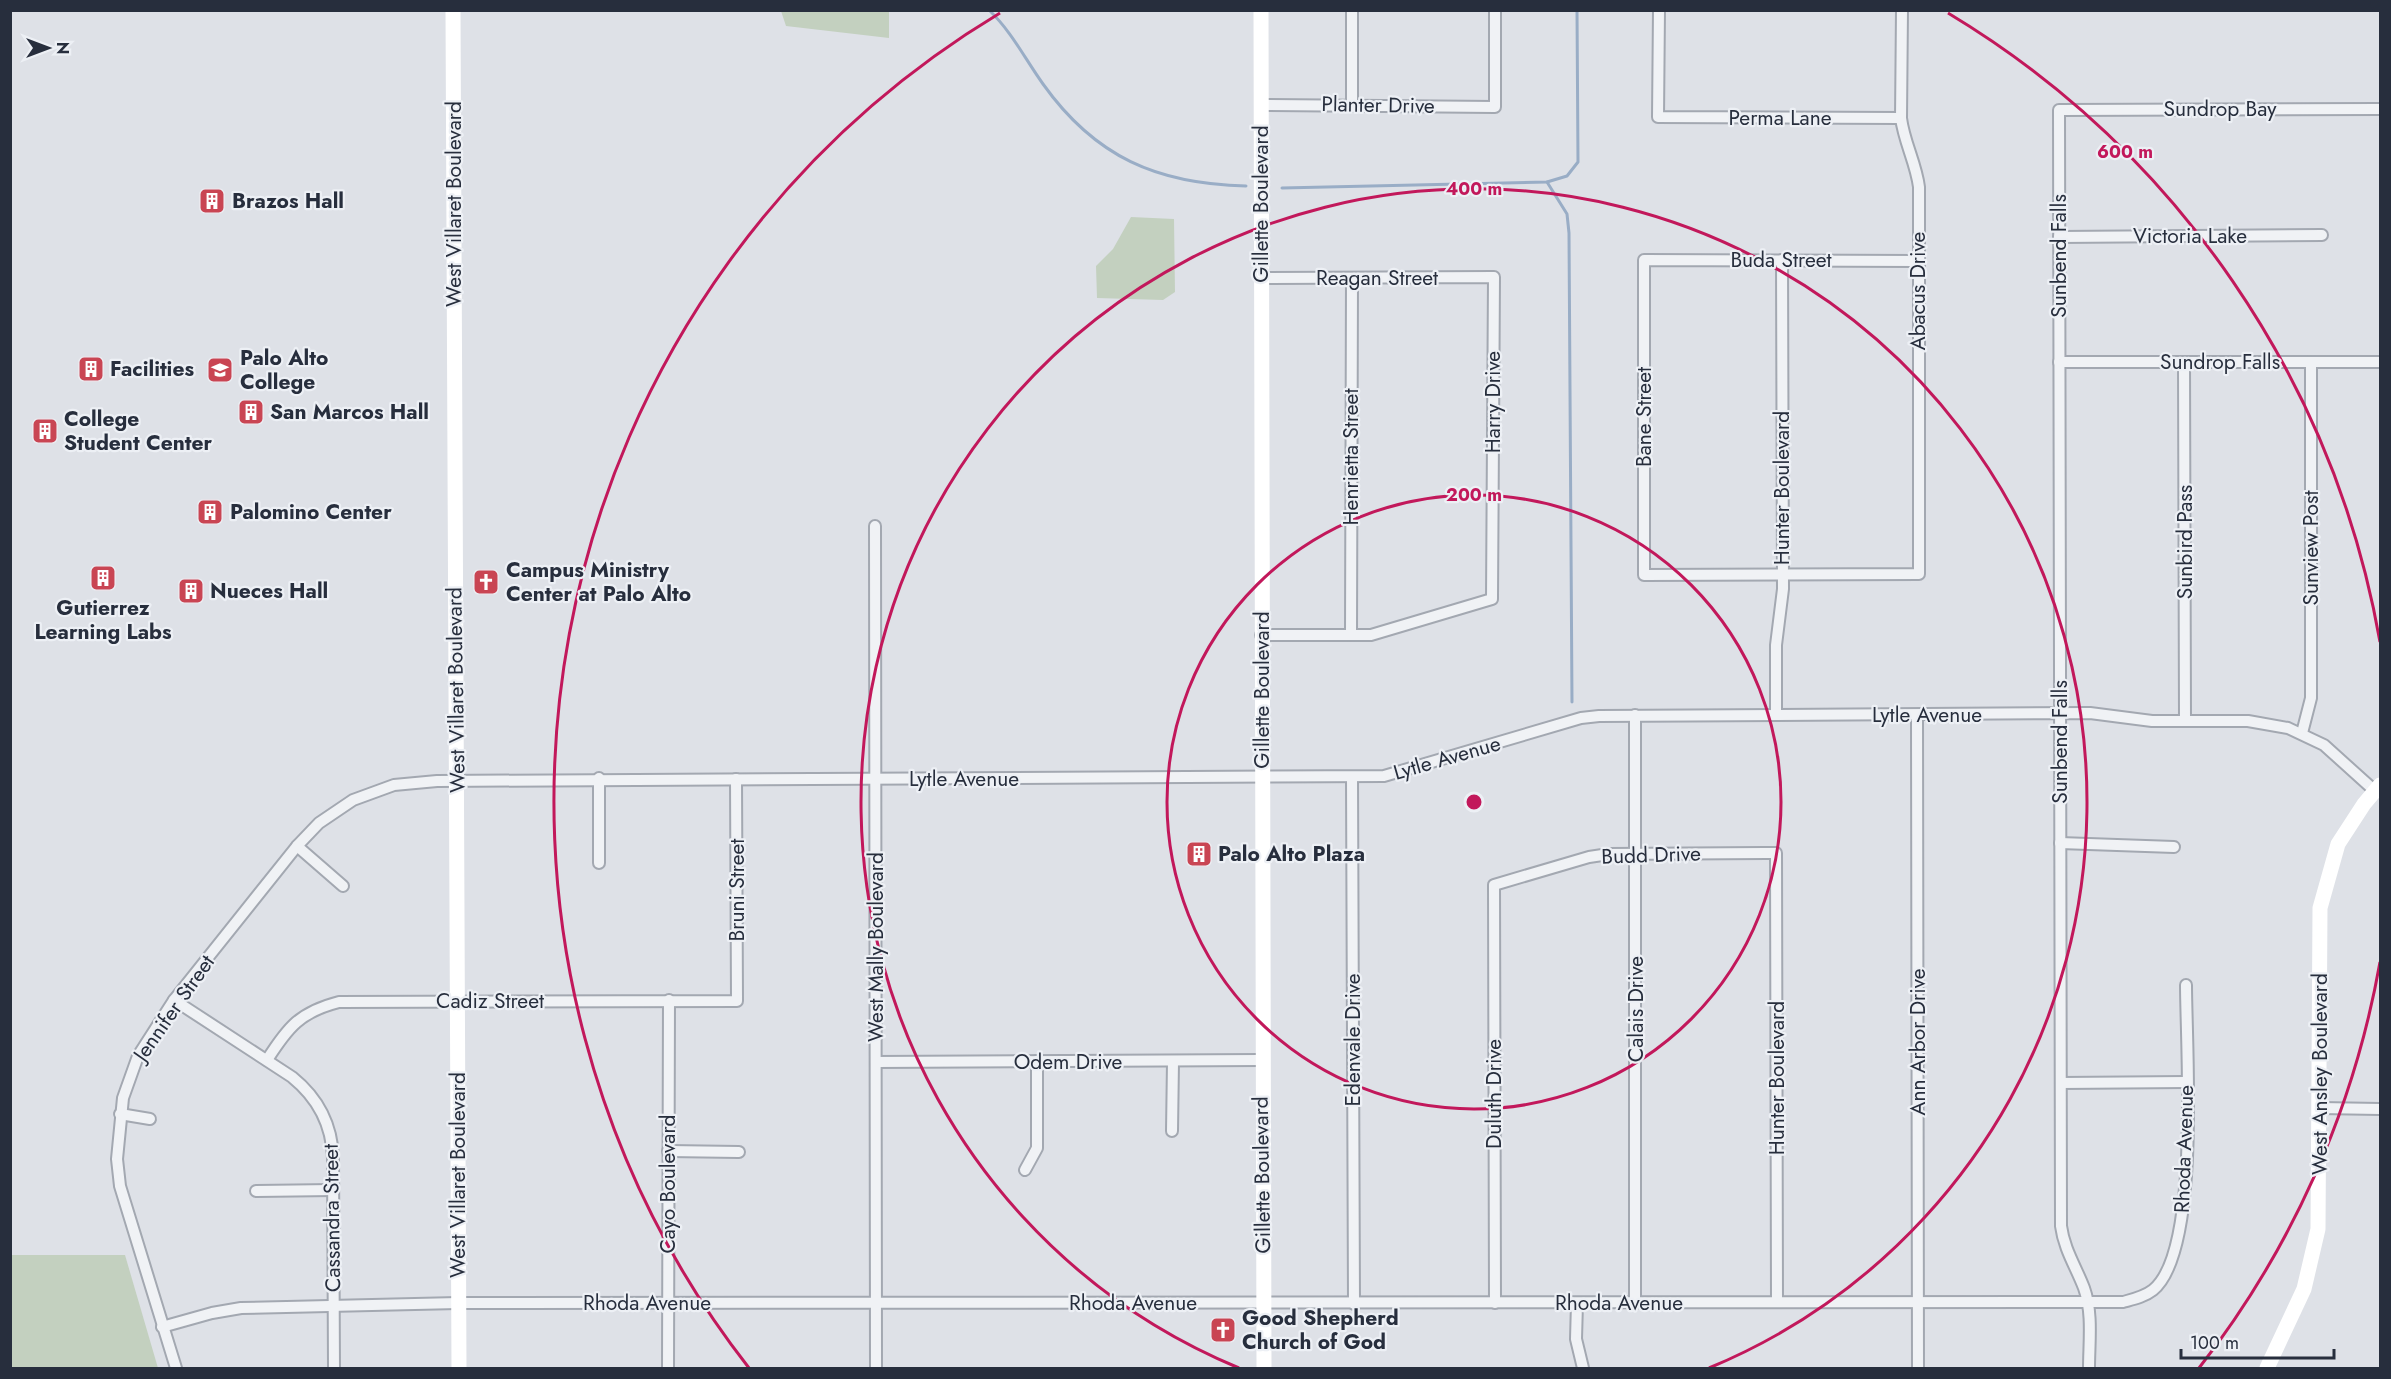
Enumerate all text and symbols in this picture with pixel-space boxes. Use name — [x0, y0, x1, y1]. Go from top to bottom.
north arrow — [18, 18, 78, 78]
text: N — [51, 42, 74, 54]
street label: Planter Drive — [1321, 89, 1435, 121]
street label: Sundrop Bay — [2163, 94, 2277, 124]
street label: West Villaret Boulevard — [439, 101, 469, 307]
street label: Perma Lane — [1728, 103, 1832, 133]
street label: Gillette Boulevard — [1246, 125, 1276, 283]
text: 600 m — [2097, 139, 2153, 165]
text: 400 m — [1446, 176, 1502, 202]
building icon: Brazos Hall — [197, 186, 227, 216]
place label: Brazos Hall — [232, 186, 344, 216]
street label: Sunbend Falls — [2044, 194, 2074, 318]
street label: Victoria Lake — [2133, 221, 2247, 251]
street label: Abacus Drive — [1903, 232, 1933, 350]
street label: Buda Street — [1730, 245, 1832, 275]
street label: Reagan Street — [1316, 263, 1438, 293]
place label: Palo Alto College — [240, 343, 328, 397]
street label: Sundrop Falls — [2160, 347, 2280, 377]
street label: Harry Drive — [1478, 351, 1508, 453]
building icon: Facilities — [76, 354, 106, 384]
place label: Facilities — [110, 354, 194, 384]
school or university icon: Palo Alto College — [205, 355, 235, 385]
street label: Bane Street — [1629, 367, 1659, 467]
street label: Henrietta Street — [1336, 389, 1366, 525]
building icon: San Marcos Hall — [236, 397, 266, 427]
place label: San Marcos Hall — [270, 397, 429, 427]
place label: College Student Center — [64, 404, 212, 458]
street label: Hunter Boulevard — [1767, 411, 1797, 565]
building icon: College Student Center — [30, 416, 60, 446]
text: 200 m — [1446, 482, 1502, 508]
street label: Sunbird Pass — [2170, 485, 2200, 599]
street label: Sunview Post — [2296, 490, 2326, 606]
building icon: Palomino Center — [195, 497, 225, 527]
place label: Palomino Center — [230, 497, 392, 527]
place label: Campus Ministry Center at Palo Alto — [506, 555, 691, 609]
building icon: Gutierrez Learning Labs — [88, 563, 118, 593]
church icon: Campus Ministry Center at Palo Alto — [471, 567, 501, 597]
building icon: Nueces Hall — [176, 576, 206, 606]
place label: Nueces Hall — [210, 576, 328, 606]
street label: West Villaret Boulevard — [439, 587, 473, 793]
place label: Gutierrez Learning Labs — [34, 593, 172, 647]
street label: Gillette Boulevard — [1247, 611, 1277, 769]
street label: Sunbend Falls — [2045, 680, 2075, 804]
street label: Lytle Avenue — [1872, 700, 1982, 730]
street label: Lytle Avenue — [1390, 728, 1504, 788]
street label: Lytle Avenue — [909, 764, 1019, 794]
centre of rings — [1464, 792, 1484, 812]
street label: Budd Drive — [1601, 838, 1702, 872]
street label: Bruni Street — [722, 839, 752, 941]
building icon: Palo Alto Plaza — [1184, 839, 1214, 869]
place label: Palo Alto Plaza — [1218, 839, 1365, 869]
street label: West Mally Boulevard — [861, 852, 891, 1042]
street label: Jennifer Street — [124, 949, 222, 1070]
street label: Calais Drive — [1621, 956, 1651, 1062]
street label: Ann Arbor Drive — [1903, 968, 1933, 1115]
street label: Edenvale Drive — [1338, 973, 1368, 1107]
street label: West Ansley Boulevard — [2305, 973, 2335, 1175]
street label: Cadiz Street — [436, 986, 544, 1016]
street label: Hunter Boulevard — [1762, 1001, 1792, 1155]
street label: Duluth Drive — [1479, 1039, 1509, 1149]
street label: Odem Drive — [1014, 1047, 1123, 1077]
street label: West Villaret Boulevard — [443, 1072, 473, 1278]
street label: Rhoda Avenue — [2167, 1084, 2201, 1214]
street label: Gillette Boulevard — [1246, 1096, 1278, 1254]
street label: Cayo Boulevard — [653, 1114, 683, 1254]
street label: Cassandra Street — [316, 1144, 348, 1292]
street label: Rhoda Avenue — [583, 1288, 711, 1318]
street label: Rhoda Avenue — [1069, 1288, 1197, 1318]
street label: Rhoda Avenue — [1555, 1288, 1683, 1318]
place label: Good Shepherd Church of God — [1242, 1303, 1399, 1357]
church icon: Good Shepherd Church of God — [1208, 1315, 1238, 1345]
scale bar — [2181, 1322, 2334, 1360]
text: 100 m — [2190, 1330, 2239, 1356]

